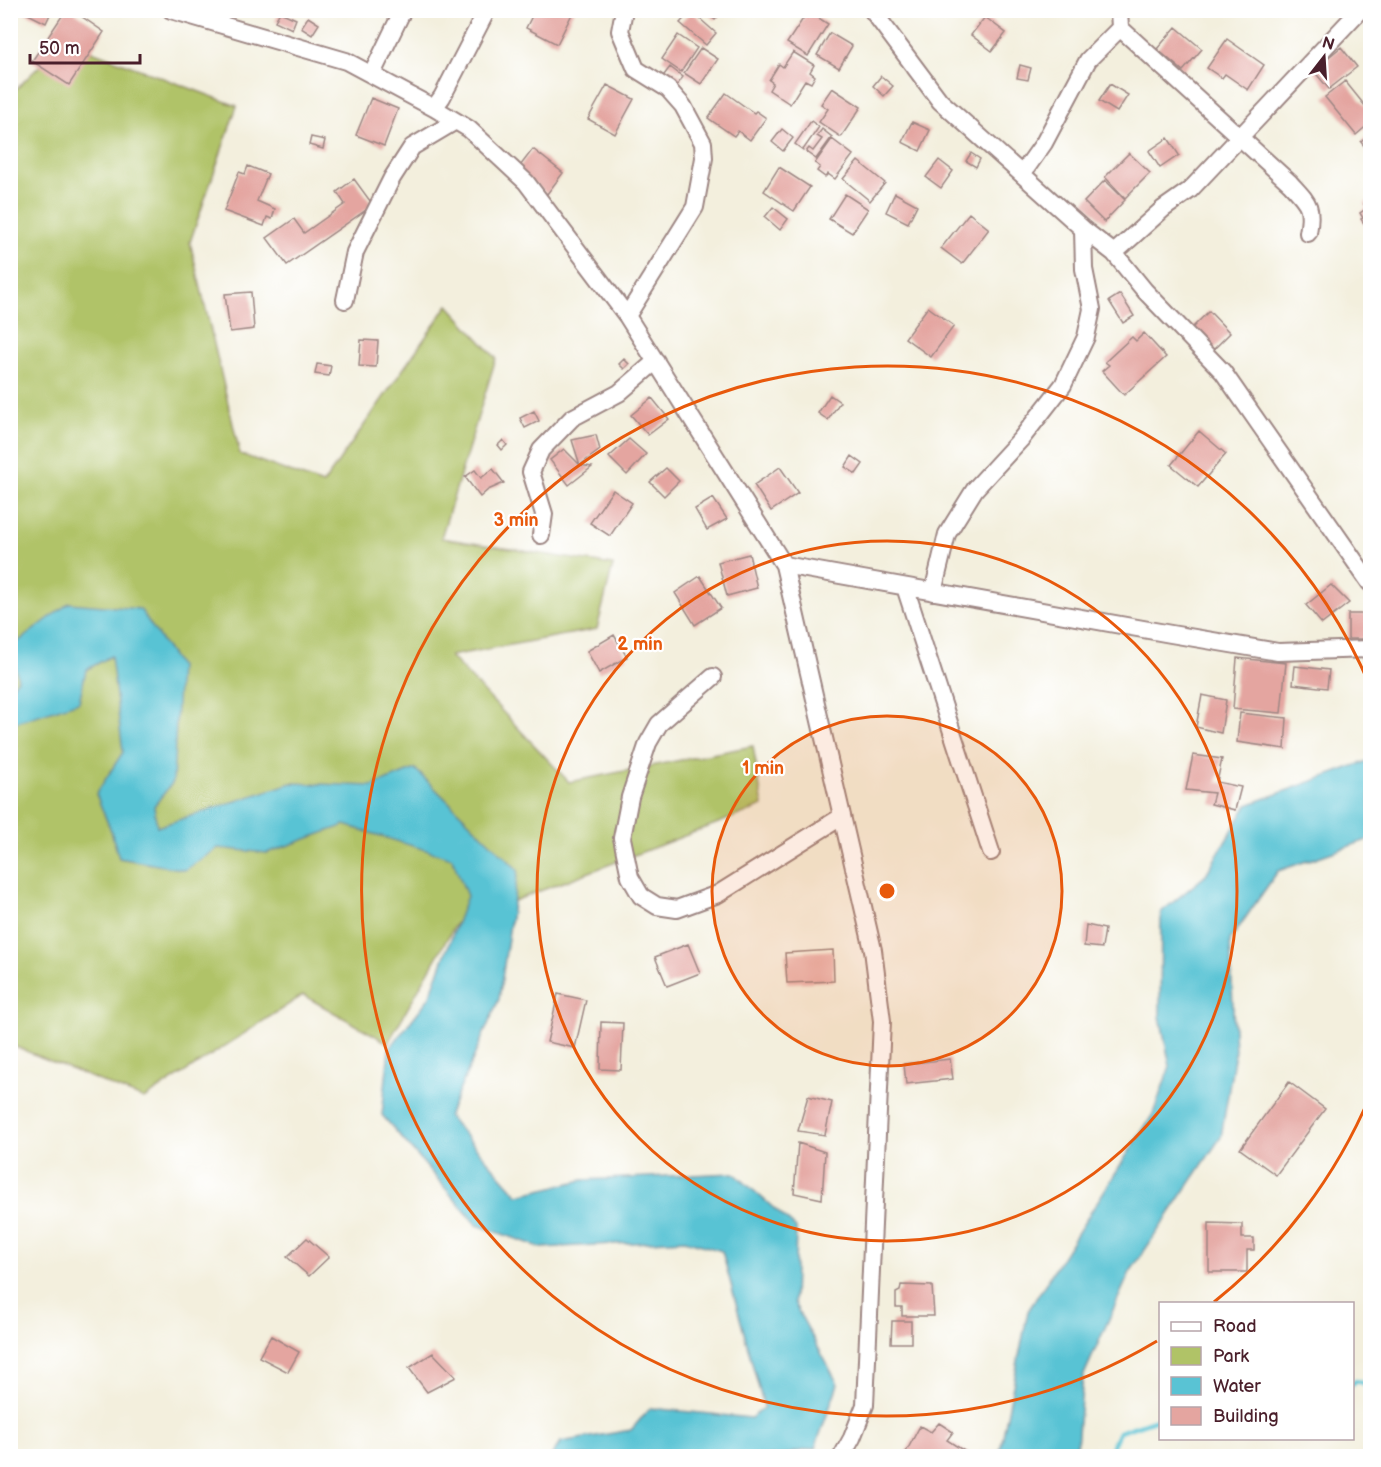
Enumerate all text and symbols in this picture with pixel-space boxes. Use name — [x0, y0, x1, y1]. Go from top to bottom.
scale bar — [30, 27, 140, 65]
north arrow — [1294, 27, 1354, 87]
text: N — [1319, 33, 1336, 55]
text: 50 m — [39, 38, 80, 59]
text: 3 min — [493, 510, 539, 531]
text: 2 min — [617, 634, 663, 655]
text: 1 min — [742, 758, 784, 779]
centre of rings — [877, 881, 897, 901]
legend — [1159, 1302, 1354, 1440]
text: Road — [1213, 1316, 1257, 1337]
text: Park — [1213, 1346, 1249, 1367]
text: Water — [1213, 1376, 1261, 1397]
text: Building — [1213, 1406, 1279, 1427]

